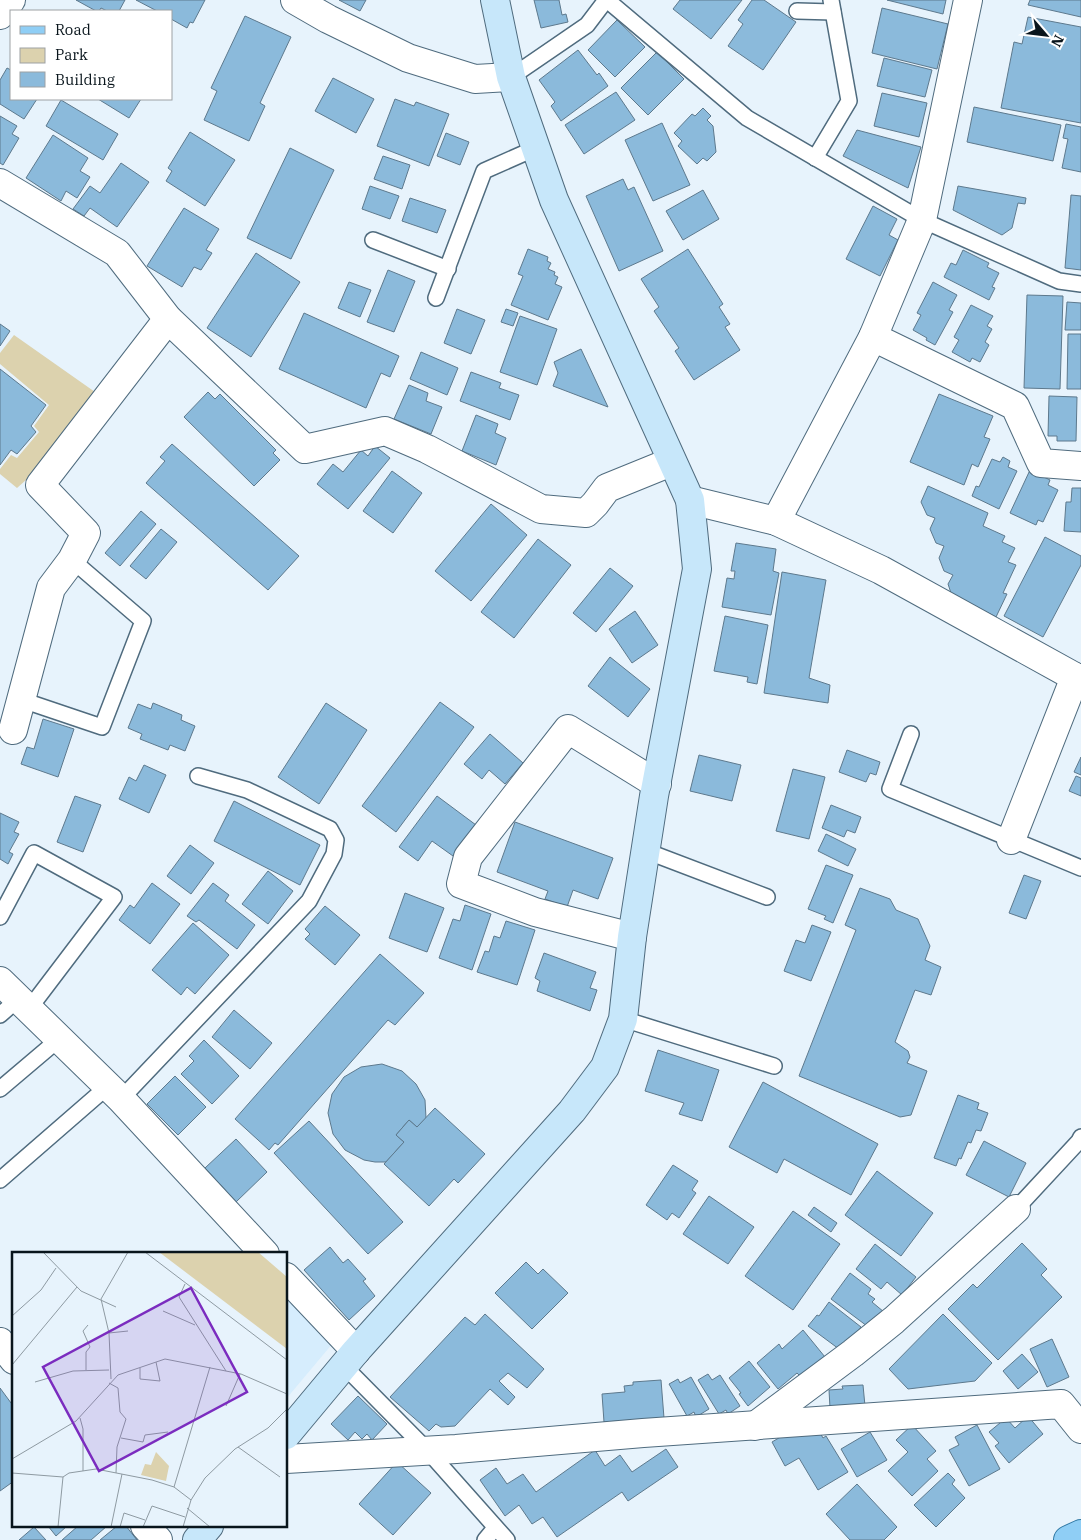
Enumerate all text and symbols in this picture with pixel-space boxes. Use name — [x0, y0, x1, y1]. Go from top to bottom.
legend — [10, 10, 172, 100]
north arrow — [1021, 10, 1071, 60]
text: Road — [55, 20, 91, 39]
text: N — [1047, 32, 1068, 50]
text: Park — [55, 45, 88, 64]
text: Building — [55, 70, 115, 89]
inset map — [12, 1252, 288, 1528]

